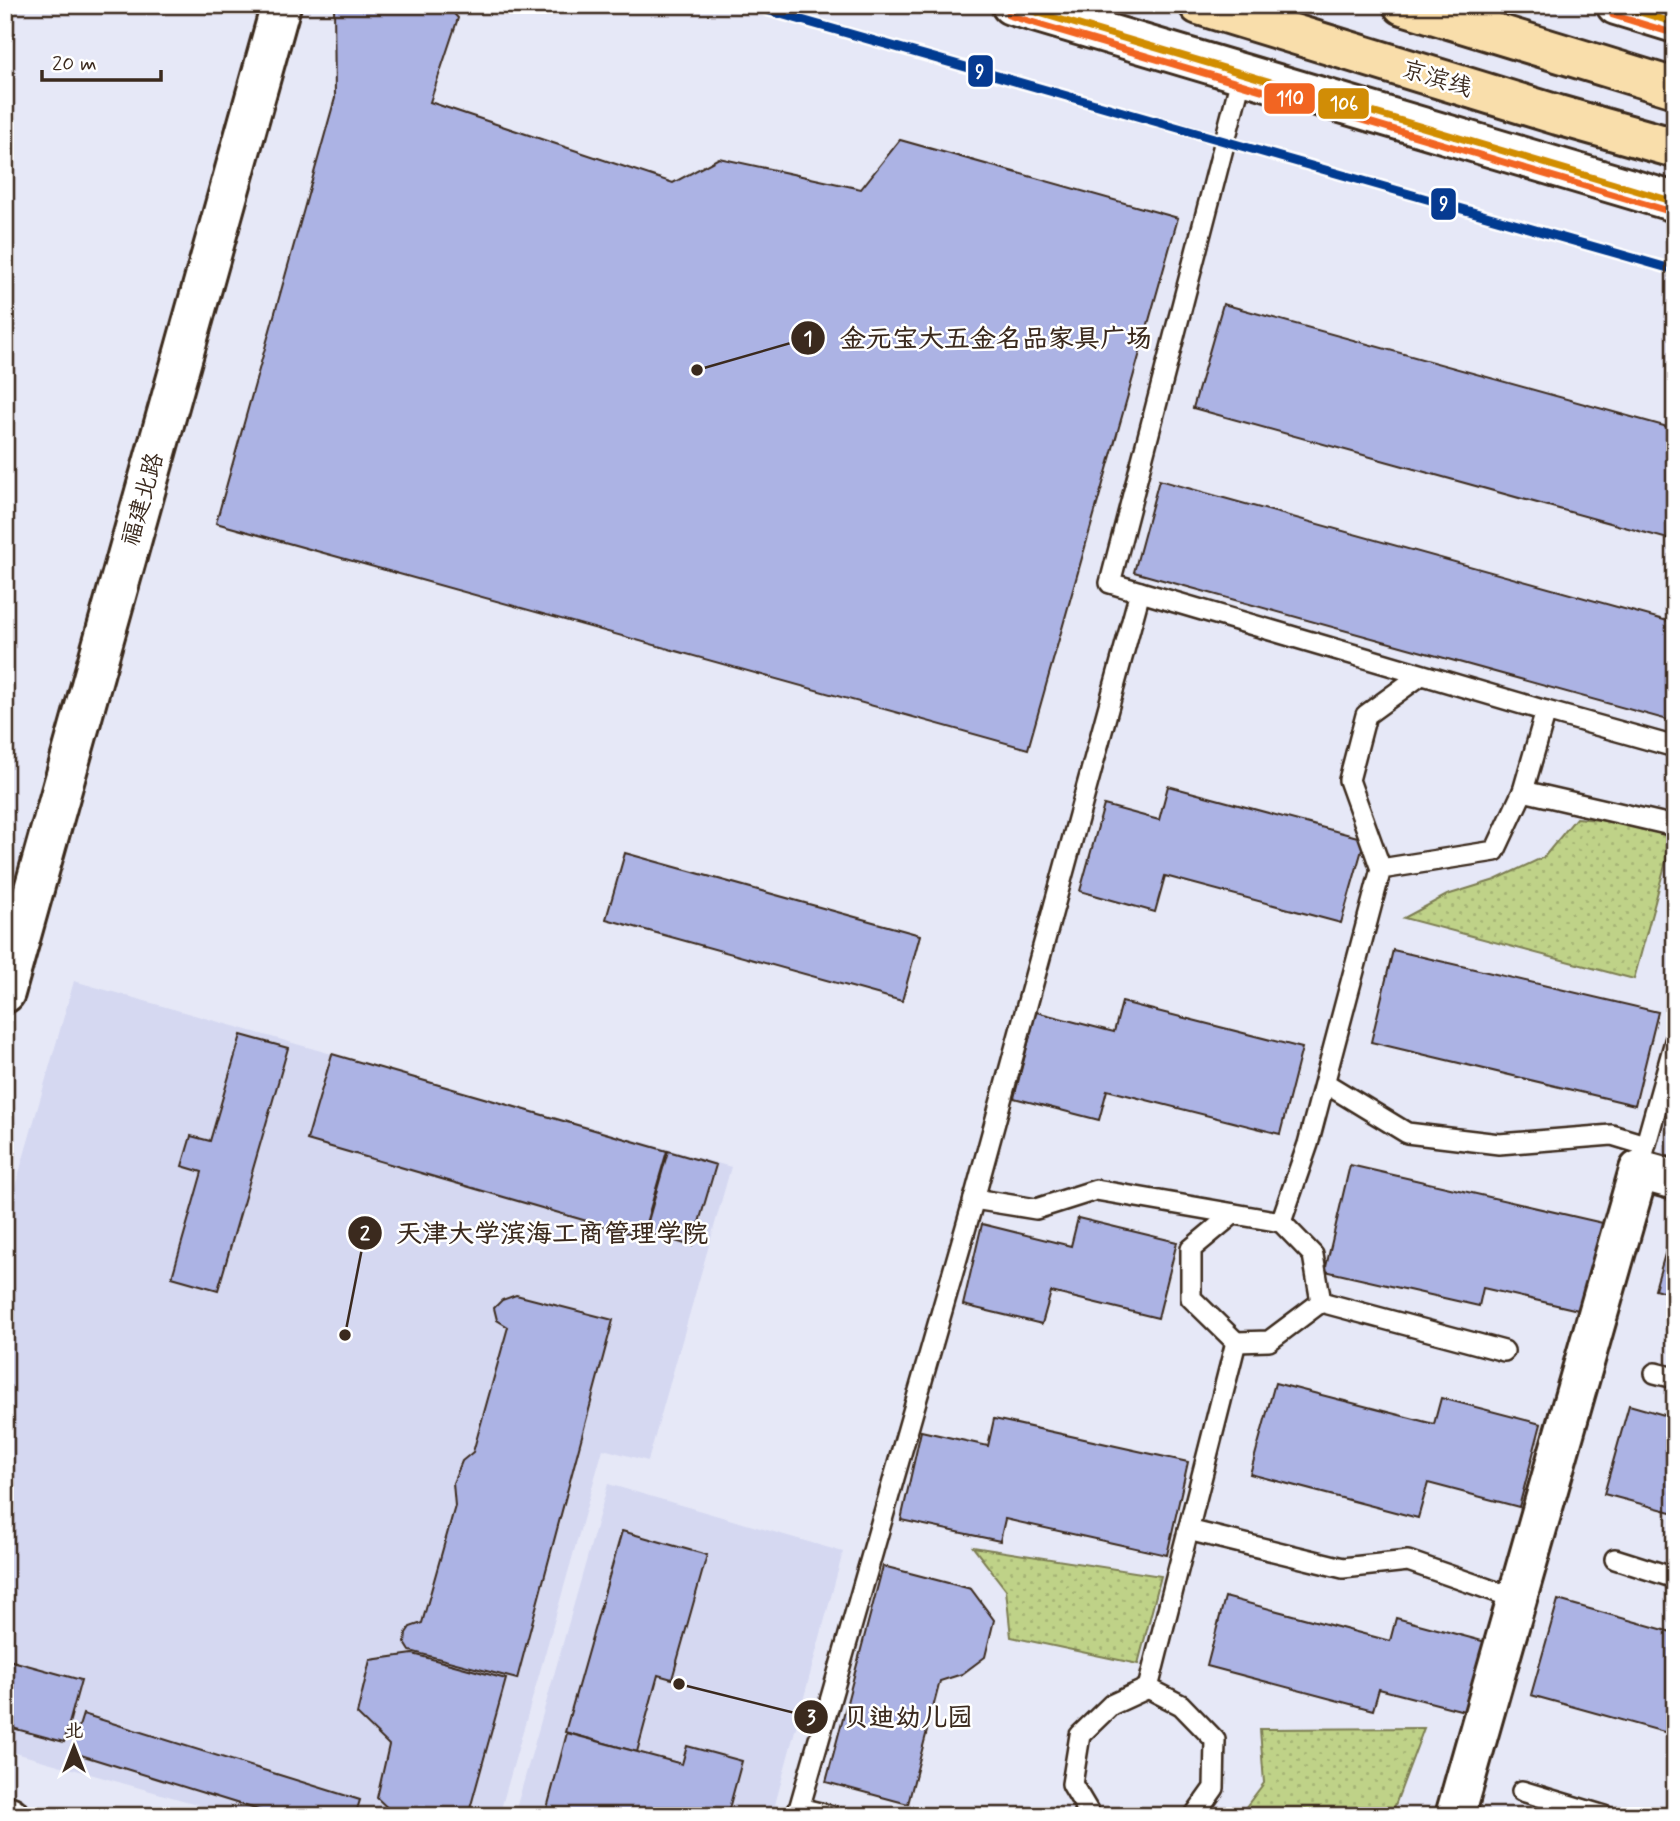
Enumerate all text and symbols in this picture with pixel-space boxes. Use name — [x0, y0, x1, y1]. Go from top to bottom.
scale bar — [42, 38, 161, 82]
text: 20 m — [52, 50, 97, 78]
line badge: 9 — [967, 54, 994, 88]
street label: 京滨线 — [1398, 54, 1476, 105]
text: 9 — [975, 60, 985, 85]
line badge: 110 — [1263, 82, 1316, 115]
text: 110 — [1276, 87, 1304, 112]
line badge: 106 — [1317, 87, 1370, 120]
text: 106 — [1330, 92, 1358, 117]
line badge: 9 — [1430, 187, 1457, 221]
text: 9 — [1439, 192, 1449, 217]
callout: 金元宝大五金名品家具广场 — [791, 314, 1166, 361]
text: 金元宝大五金名品家具广场 — [840, 323, 1152, 357]
text: 1 — [803, 325, 813, 353]
street label: 福建北路 — [115, 449, 172, 550]
callout: 天津大学滨海工商管理学院 — [347, 1210, 722, 1257]
text: 天津大学滨海工商管理学院 — [396, 1218, 708, 1252]
text: 2 — [360, 1220, 371, 1248]
callout: 贝迪幼儿园 — [794, 1693, 987, 1740]
text: 贝迪幼儿园 — [843, 1702, 973, 1736]
text: 3 — [806, 1704, 816, 1732]
north arrow — [38, 1713, 108, 1783]
text: 北 — [64, 1719, 84, 1744]

